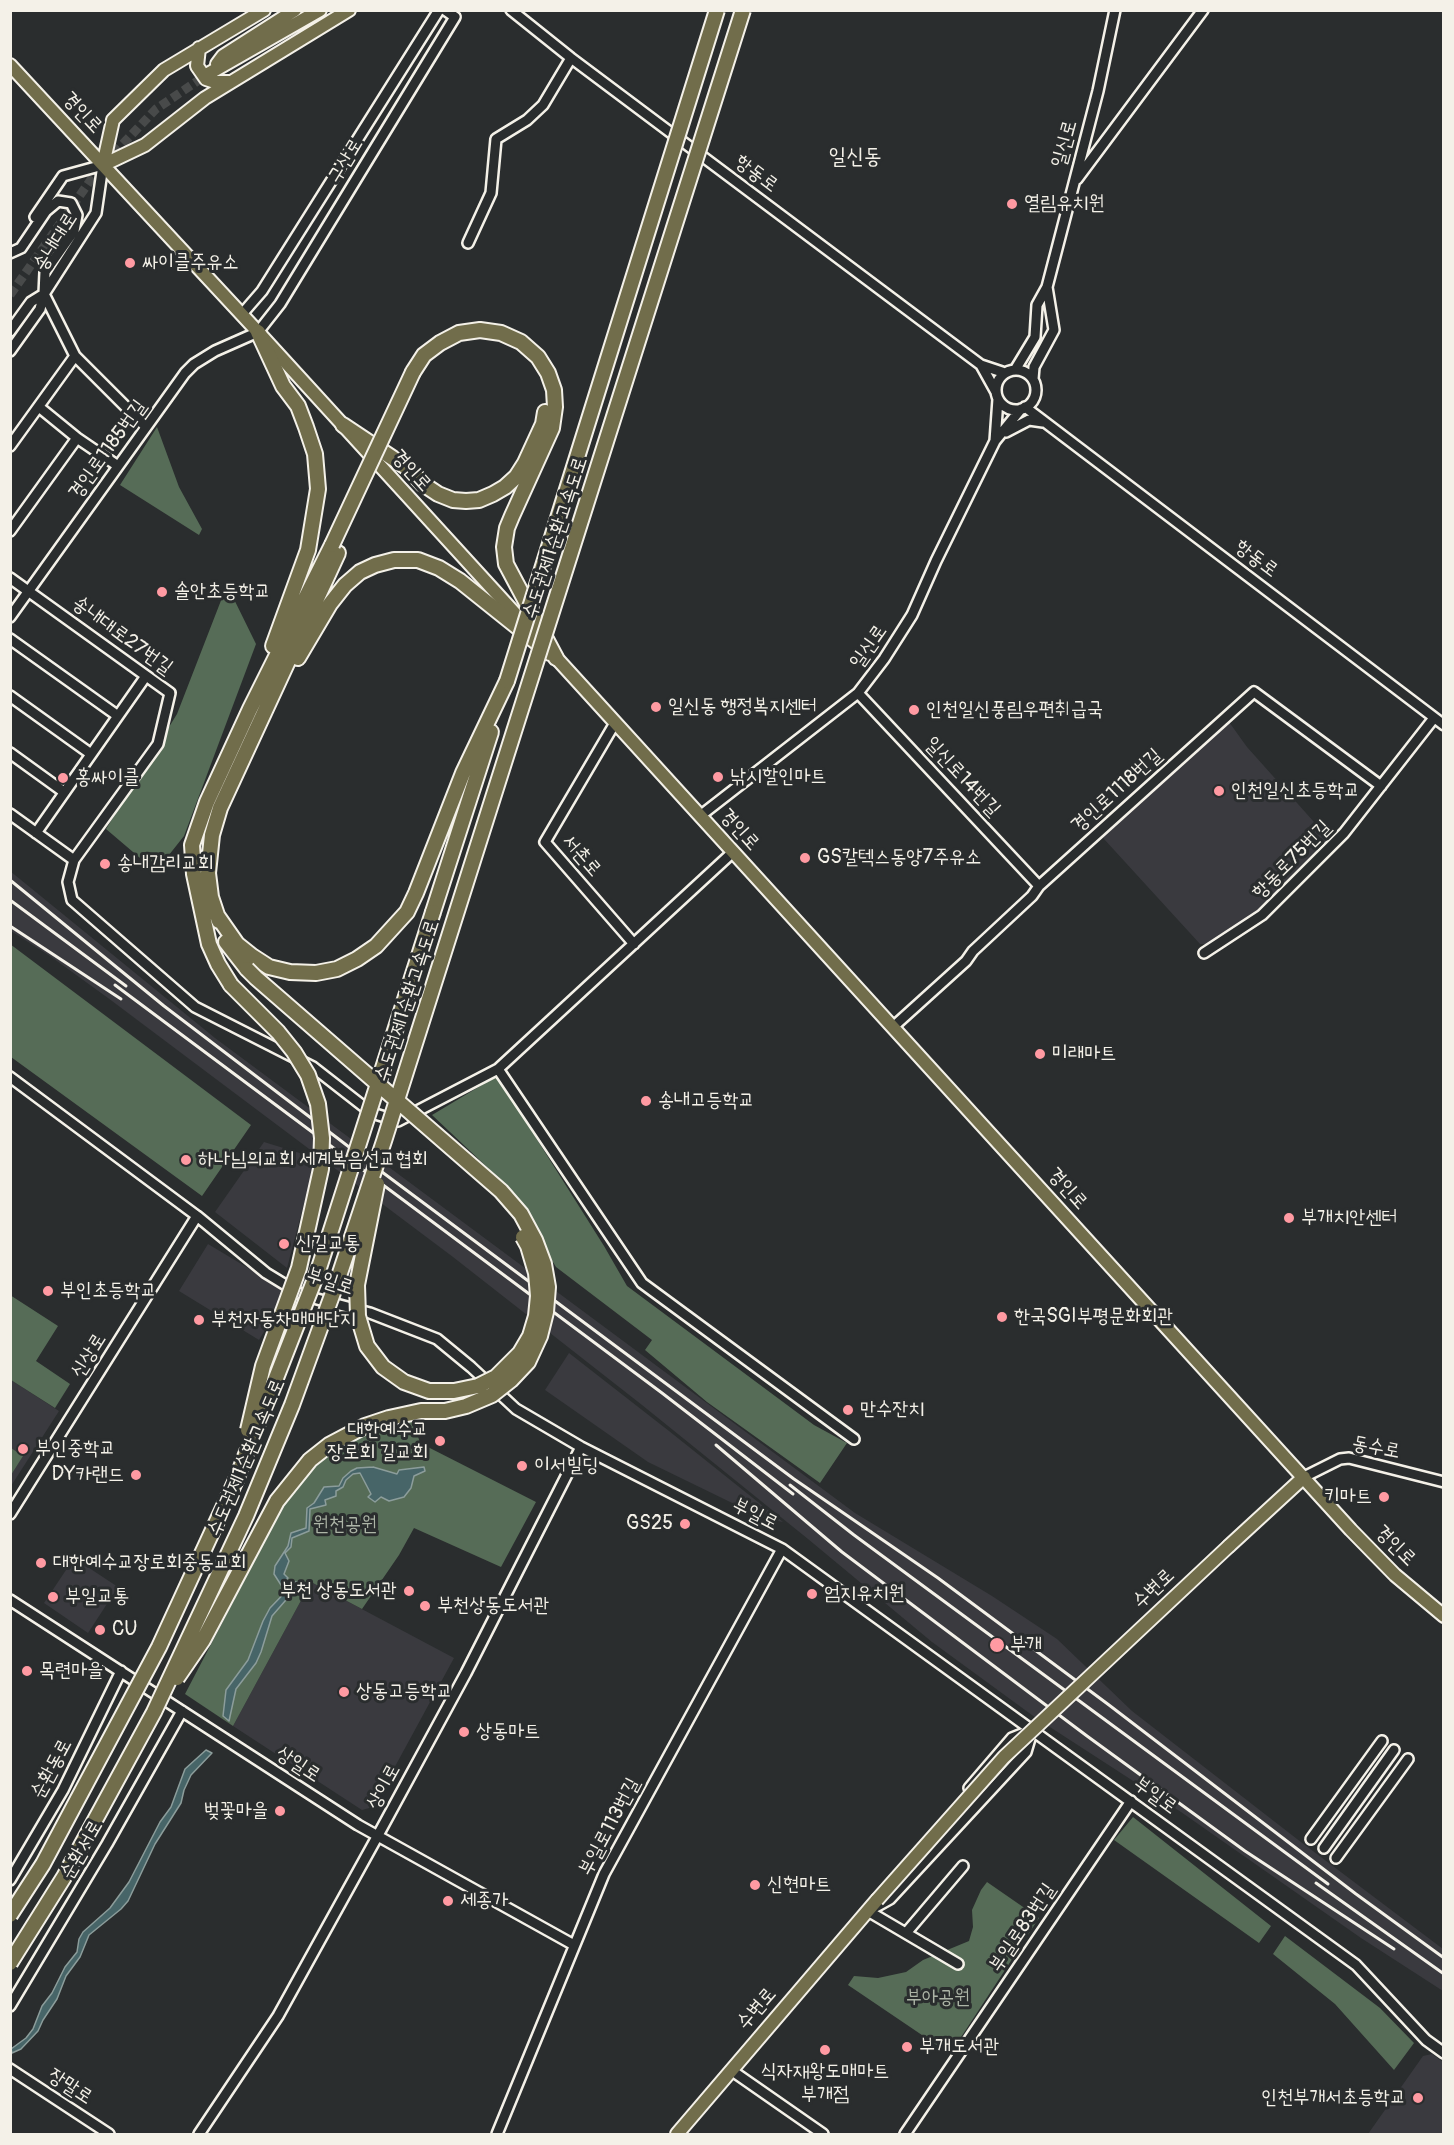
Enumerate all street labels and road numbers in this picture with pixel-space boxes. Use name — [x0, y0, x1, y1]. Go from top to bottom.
street label: 경인로 — [57, 87, 107, 139]
street label: 일신로 — [1047, 118, 1083, 170]
street label: 구산로 — [323, 134, 369, 188]
street label: 항동로 — [729, 150, 783, 198]
street label: 송내대로 — [29, 208, 83, 276]
street label: 경인로1185번길 — [64, 396, 152, 504]
street label: 경인로 — [386, 445, 436, 497]
street label: 수도권제1순환고속도로 — [519, 454, 593, 622]
street label: 항동로 — [1229, 535, 1283, 583]
street label: 송내대로27번길 — [67, 592, 177, 680]
street label: 일신로 — [845, 620, 893, 674]
street label: 일신로14번길 — [919, 732, 1005, 822]
street label: 경인로1118번길 — [1067, 744, 1167, 838]
street label: 경인로 — [714, 804, 764, 856]
street label: 항동로75번길 — [1247, 815, 1337, 905]
street label: 서촌로 — [556, 830, 606, 882]
street label: 수도권제1순환고속도로 — [371, 917, 445, 1085]
street label: 경인로 — [1042, 1163, 1092, 1215]
street label: 부일로 — [303, 1263, 357, 1301]
street label: 신상로 — [66, 1329, 112, 1383]
street label: 수도권제1순환고속도로 — [203, 1376, 291, 1540]
street label: 동수로 — [1350, 1432, 1402, 1464]
street label: 부일로 — [728, 1493, 782, 1537]
street label: 경인로 — [1369, 1520, 1421, 1572]
street label: 수변로 — [1128, 1564, 1180, 1614]
street label: 순환동로 — [26, 1735, 78, 1803]
street label: 상일로 — [271, 1742, 325, 1788]
street label: 상이로 — [362, 1760, 406, 1814]
street label: 부일로 — [1128, 1772, 1182, 1820]
street label: 부일로113번길 — [574, 1774, 646, 1880]
street label: 순환서로 — [56, 1816, 108, 1884]
street label: 부일로83번길 — [985, 1879, 1061, 1977]
street label: 수변로 — [732, 1983, 782, 2035]
street label: 장말로 — [43, 2064, 97, 2110]

